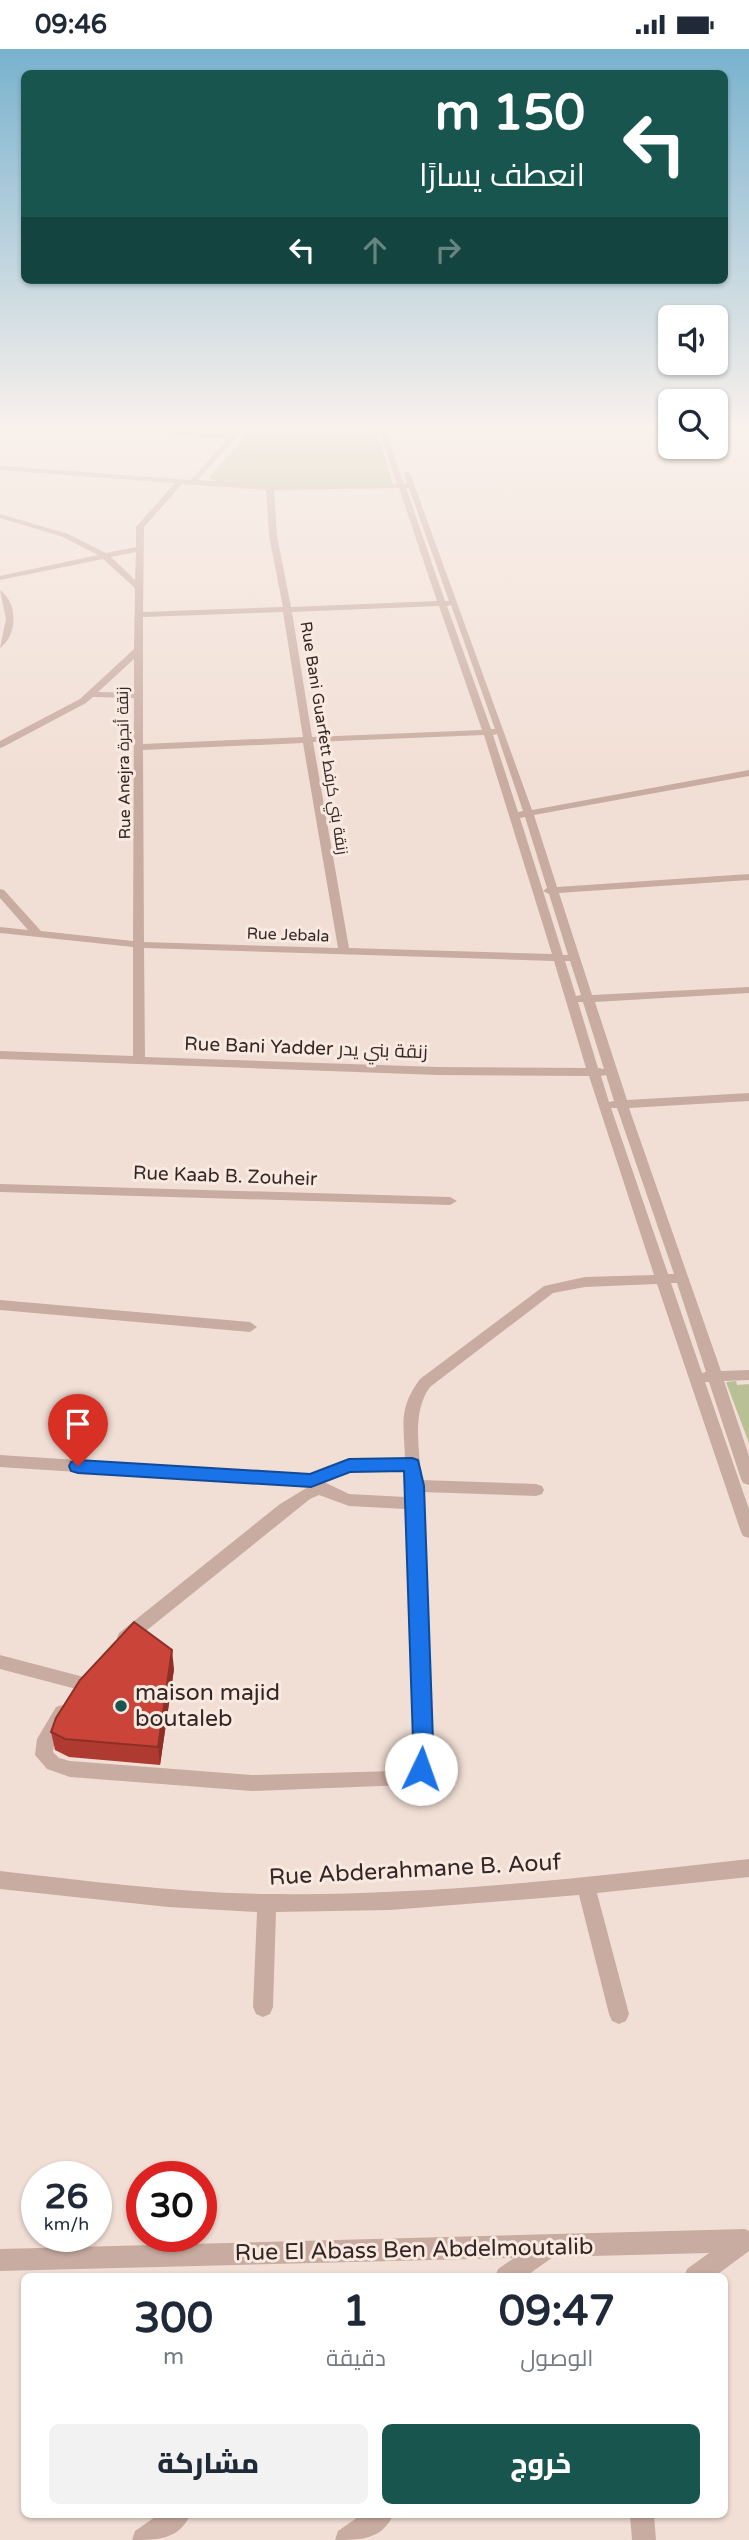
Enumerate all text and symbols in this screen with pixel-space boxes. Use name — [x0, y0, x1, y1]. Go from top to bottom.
text: 09:46 — [35, 9, 107, 40]
text: 150 m — [435, 84, 585, 143]
icon: left — [609, 98, 700, 189]
text: انعطف يسارًا — [419, 157, 585, 195]
icon: left — [283, 231, 321, 269]
icon: ahead — [356, 231, 394, 269]
icon: right — [429, 231, 467, 269]
map controls — [658, 305, 728, 459]
button: sound — [658, 305, 728, 375]
button: search — [658, 389, 728, 459]
street label: Rue Bani Guarfett زنقة بني كرفط — [293, 620, 352, 857]
street label: Rue Anejra زنقة أنجرة — [113, 686, 135, 840]
street label: Rue Jebala — [246, 924, 330, 946]
street label: Rue Bani Yadder زنقة بني يدر — [184, 1033, 428, 1066]
street label: Rue Kaab B. Zouheir — [133, 1162, 318, 1190]
pin — [48, 1394, 108, 1466]
icon: arrive — [59, 1405, 97, 1443]
place label: maison majid boutaleb — [135, 1679, 280, 1733]
marker: maison majid boutaleb — [113, 1698, 129, 1714]
position arrow — [384, 1732, 458, 1806]
street label: Rue Abderahmane B. Aouf — [268, 1848, 562, 1892]
speed limit sign: 30 — [126, 2161, 217, 2252]
text: 26 — [45, 2176, 88, 2218]
text: km/h — [44, 2213, 89, 2235]
street label: Rue El Abass Ben Abdelmoutalib — [234, 2233, 594, 2267]
text: 1 — [343, 2286, 369, 2337]
text: 09:47 — [499, 2286, 615, 2337]
text: 300 — [134, 2293, 213, 2344]
text: m — [163, 2343, 184, 2371]
text: دقيقة — [326, 2345, 386, 2373]
text: الوصول — [520, 2345, 594, 2373]
button: مشاركة — [49, 2424, 368, 2504]
button: خروج — [382, 2424, 700, 2504]

